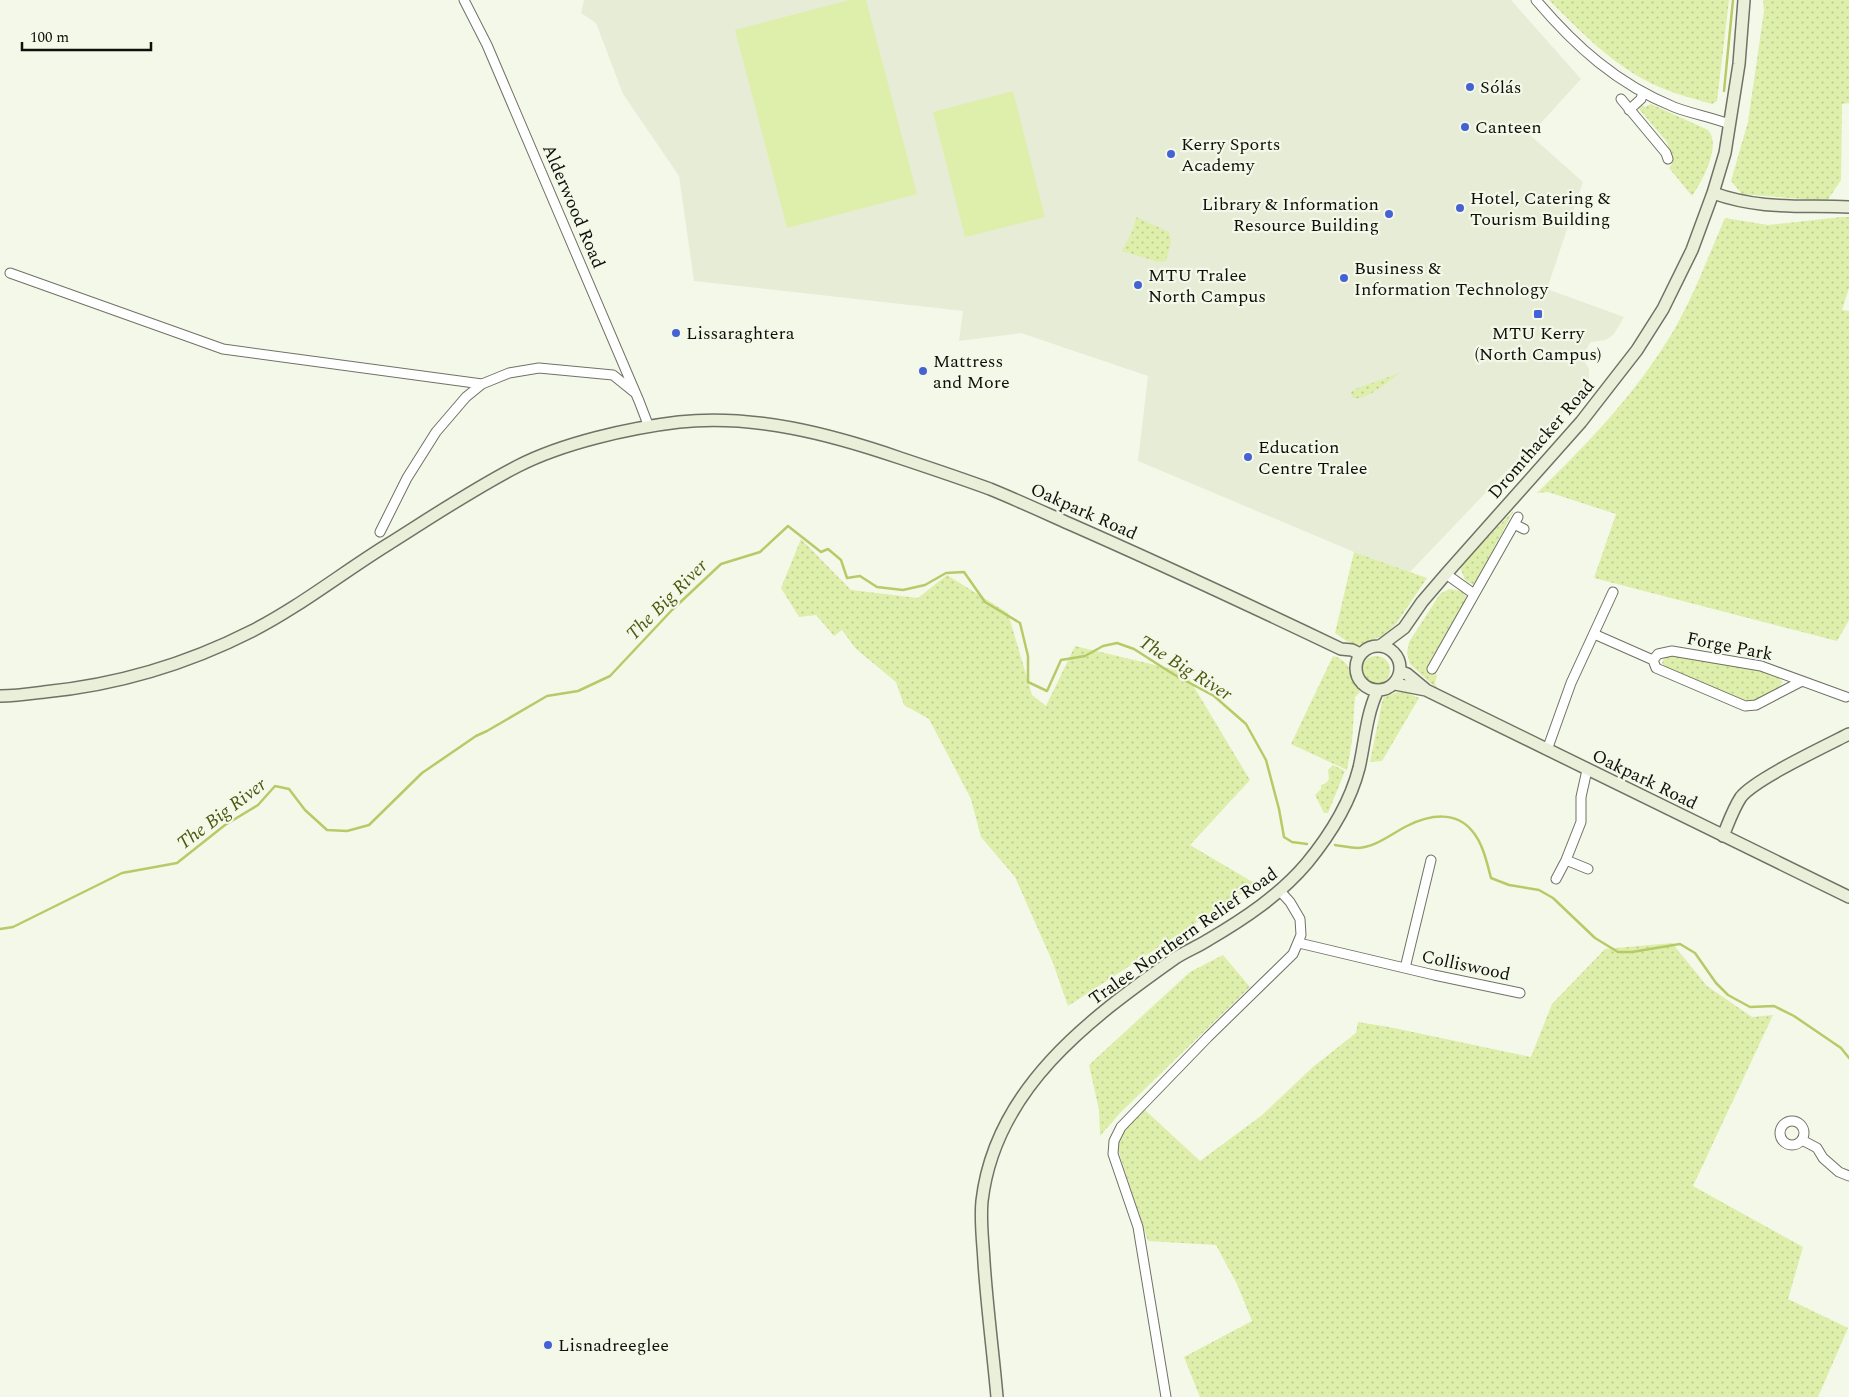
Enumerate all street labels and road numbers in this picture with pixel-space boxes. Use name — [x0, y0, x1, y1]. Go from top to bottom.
street label: Alderwood Road — [535, 140, 612, 273]
street label: Dromthacker Road — [1482, 373, 1601, 505]
street label: Oakpark Road — [1026, 476, 1142, 547]
street label: Forge Park — [1684, 625, 1775, 668]
street label: Oakpark Road — [1587, 742, 1702, 817]
street label: Tralee Northern Relief Road — [1083, 861, 1283, 1012]
street label: Colliswood — [1419, 943, 1513, 988]

